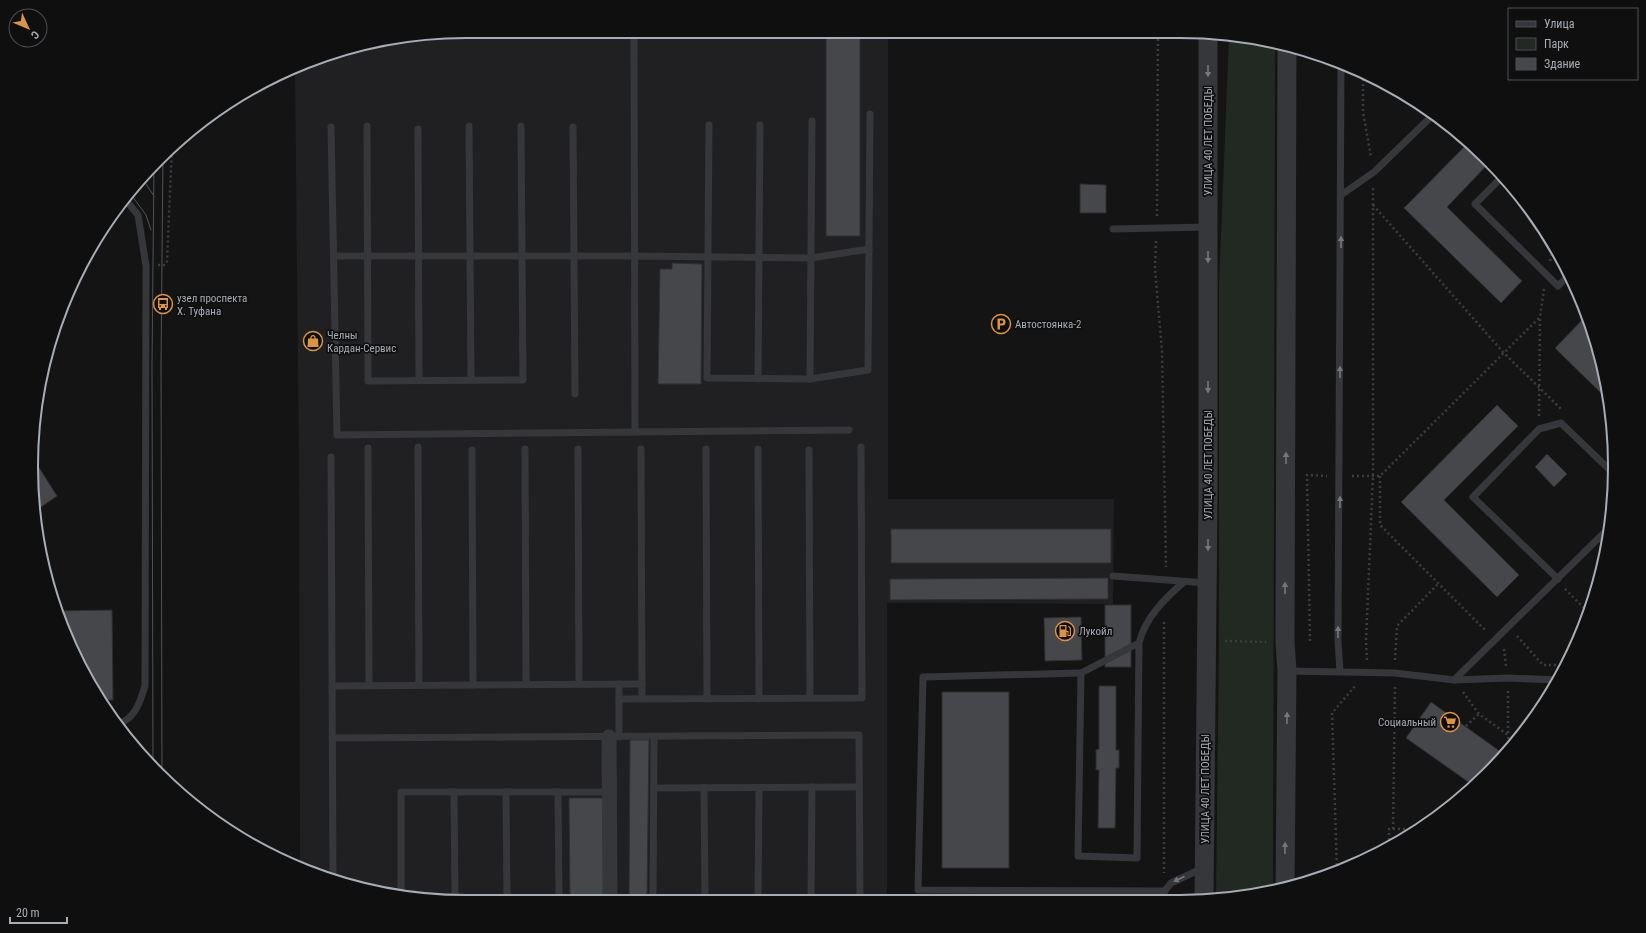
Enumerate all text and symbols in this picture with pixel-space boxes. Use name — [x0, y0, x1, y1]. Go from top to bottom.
north arrow — [8, 8, 48, 48]
legend — [1508, 8, 1638, 80]
text: Улица — [1544, 17, 1575, 31]
text: С — [28, 28, 42, 41]
text: Парк — [1544, 37, 1569, 51]
text: Здание — [1544, 57, 1581, 71]
one-way arrow — [1205, 65, 1211, 78]
street label: УЛИЦА 40 ЛЕТ ПОБЕДЫ — [1202, 86, 1215, 196]
one-way arrow — [1338, 235, 1344, 248]
one-way arrow — [1205, 251, 1211, 264]
place label: узел проспекта Х. Туфана — [177, 292, 247, 318]
bus stop icon: узел проспекта Х. Туфана — [152, 293, 174, 315]
parking icon: Автостоянка-2 — [990, 313, 1012, 335]
place label: Автостоянка-2 — [1015, 318, 1081, 331]
place label: Челны Кардан-Сервис — [327, 329, 396, 355]
shop icon: Челны Кардан-Сервис — [302, 330, 324, 352]
one-way arrow — [1337, 365, 1343, 378]
one-way arrow — [1205, 381, 1211, 394]
street label: УЛИЦА 40 ЛЕТ ПОБЕДЫ — [1202, 410, 1215, 520]
one-way arrow — [1283, 451, 1289, 464]
one-way arrow — [1337, 495, 1343, 508]
one-way arrow — [1205, 539, 1211, 552]
one-way arrow — [1282, 581, 1288, 594]
fuel station icon: Лукойл — [1054, 620, 1076, 642]
place label: Лукойл — [1079, 625, 1112, 638]
one-way arrow — [1335, 626, 1342, 638]
one-way arrow — [1284, 711, 1290, 724]
supermarket icon: Социальный — [1439, 711, 1461, 733]
place label: Социальный — [1378, 716, 1436, 729]
street label: УЛИЦА 40 ЛЕТ ПОБЕДЫ — [1199, 734, 1212, 844]
one-way arrow — [1282, 841, 1288, 854]
one-way arrow — [1173, 876, 1184, 882]
scale bar — [10, 899, 67, 925]
text: 20 m — [16, 906, 40, 920]

